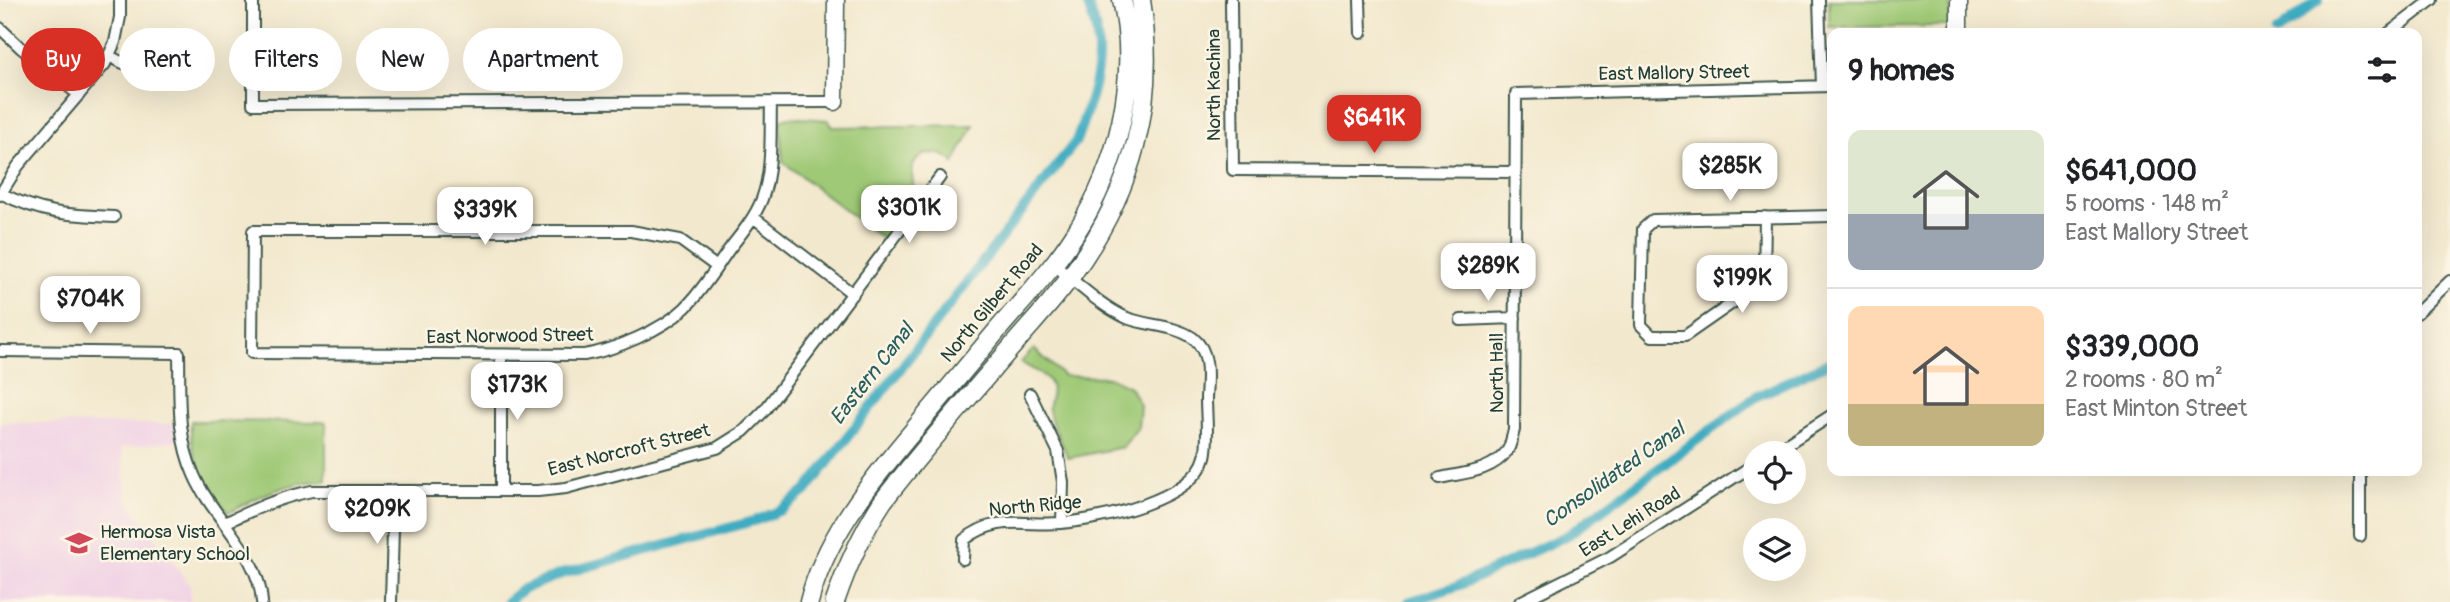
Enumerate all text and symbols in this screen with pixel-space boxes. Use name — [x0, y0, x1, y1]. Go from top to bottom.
chip: Buy — [21, 28, 105, 91]
chip: Rent — [119, 28, 215, 91]
chip: Filters — [229, 28, 342, 91]
chip: New — [356, 28, 449, 91]
chip: Apartment — [463, 28, 623, 91]
street label: North Kachina — [1202, 29, 1226, 141]
icon: filters — [2363, 51, 2401, 89]
text: 9 homes — [1848, 52, 1954, 89]
street label: East Mallory Street — [1598, 60, 1750, 86]
pin: $641K — [1325, 96, 1423, 155]
text: $641K — [1343, 103, 1405, 132]
pin: $285K — [1681, 144, 1779, 203]
text: $285K — [1698, 151, 1762, 180]
text: $641,000 — [2065, 152, 2197, 189]
icon: home — [1904, 158, 1988, 242]
pin: $301K — [860, 186, 958, 245]
pin: $339K — [436, 188, 534, 247]
text: 5 rooms · 148 m² — [2065, 189, 2229, 218]
text: $301K — [877, 193, 941, 222]
text: $339K — [453, 195, 517, 224]
text: East Mallory Street — [2065, 218, 2248, 247]
street label: North Gilbert Road — [935, 239, 1049, 367]
pin: $289K — [1439, 244, 1537, 303]
text: $289K — [1457, 251, 1519, 280]
pin: $199K — [1693, 256, 1791, 315]
text: $199K — [1712, 263, 1772, 292]
pin: $704K — [41, 276, 139, 336]
text: $704K — [56, 284, 124, 313]
water label: Eastern Canal — [824, 316, 921, 430]
street label: East Norwood Street — [426, 323, 594, 349]
text: $339,000 — [2065, 328, 2199, 365]
street label: North Hall — [1485, 333, 1509, 413]
icon: home — [1904, 334, 1988, 418]
pin: $173K — [468, 362, 566, 422]
text: 2 rooms · 80 m² — [2065, 365, 2223, 394]
text: $173K — [487, 370, 547, 399]
text: East Minton Street — [2065, 394, 2247, 423]
water label: Consolidated Canal — [1538, 415, 1692, 534]
street label: East Norcroft Street — [546, 418, 713, 482]
map controls — [1743, 441, 1806, 581]
button: locate — [1743, 441, 1806, 504]
street label: East Lehi Road — [1575, 481, 1685, 563]
pin: $209K — [328, 486, 426, 546]
street label: North Ridge — [988, 490, 1083, 522]
text: $209K — [344, 494, 410, 523]
button: layers — [1743, 518, 1806, 581]
place label: Hermosa Vista Elementary School — [100, 520, 250, 566]
school or university icon: Hermosa Vista Elementary School — [64, 528, 94, 558]

